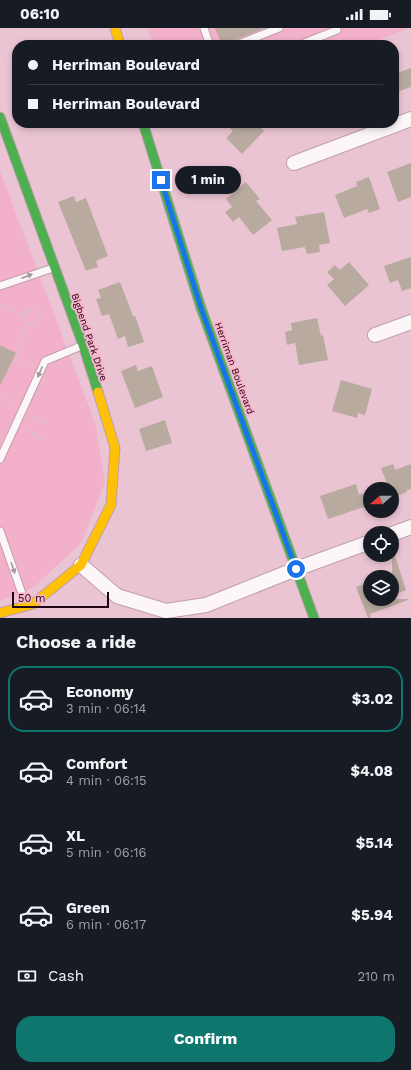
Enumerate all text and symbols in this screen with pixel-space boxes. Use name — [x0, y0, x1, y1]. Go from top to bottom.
text: 06:10 — [20, 5, 60, 23]
text: Herriman Boulevard — [52, 56, 200, 74]
text: Herriman Boulevard — [52, 95, 200, 113]
callout: 1 min — [175, 166, 241, 194]
route end — [152, 171, 170, 189]
text: 1 min — [191, 172, 225, 187]
one-way arrow — [21, 273, 33, 279]
street label: Bigbend Park Drive — [69, 292, 110, 383]
street label: Herriman Boulevard — [213, 321, 256, 416]
one-way arrow — [37, 366, 43, 378]
north arrow — [363, 482, 399, 518]
map controls — [363, 482, 399, 606]
button: locate — [363, 526, 399, 562]
route start — [287, 560, 305, 578]
one-way arrow — [10, 563, 16, 575]
button: layers — [363, 570, 399, 606]
scale bar — [12, 590, 109, 609]
text: 50 m — [18, 592, 45, 605]
text: Choose a ride — [16, 631, 136, 652]
icon: car — [18, 681, 54, 717]
text: Economy — [66, 683, 133, 701]
text: $3.02 — [352, 690, 393, 708]
text: 3 min · 06:14 — [66, 701, 147, 716]
icon: car — [18, 753, 54, 789]
text: Comfort — [66, 755, 127, 773]
text: $4.08 — [350, 762, 393, 780]
text: 4 min · 06:15 — [66, 773, 147, 788]
icon: car — [18, 825, 54, 861]
text: XL — [66, 827, 85, 845]
text: $5.14 — [356, 834, 393, 852]
text: 5 min · 06:16 — [66, 845, 147, 860]
icon: car — [18, 897, 54, 933]
text: Green — [66, 899, 110, 917]
text: $5.94 — [351, 906, 393, 924]
text: 6 min · 06:17 — [66, 917, 146, 932]
icon: cash — [16, 965, 38, 987]
text: Cash — [48, 967, 84, 985]
text: 210 m — [357, 969, 395, 984]
button: Confirm — [16, 1016, 395, 1062]

